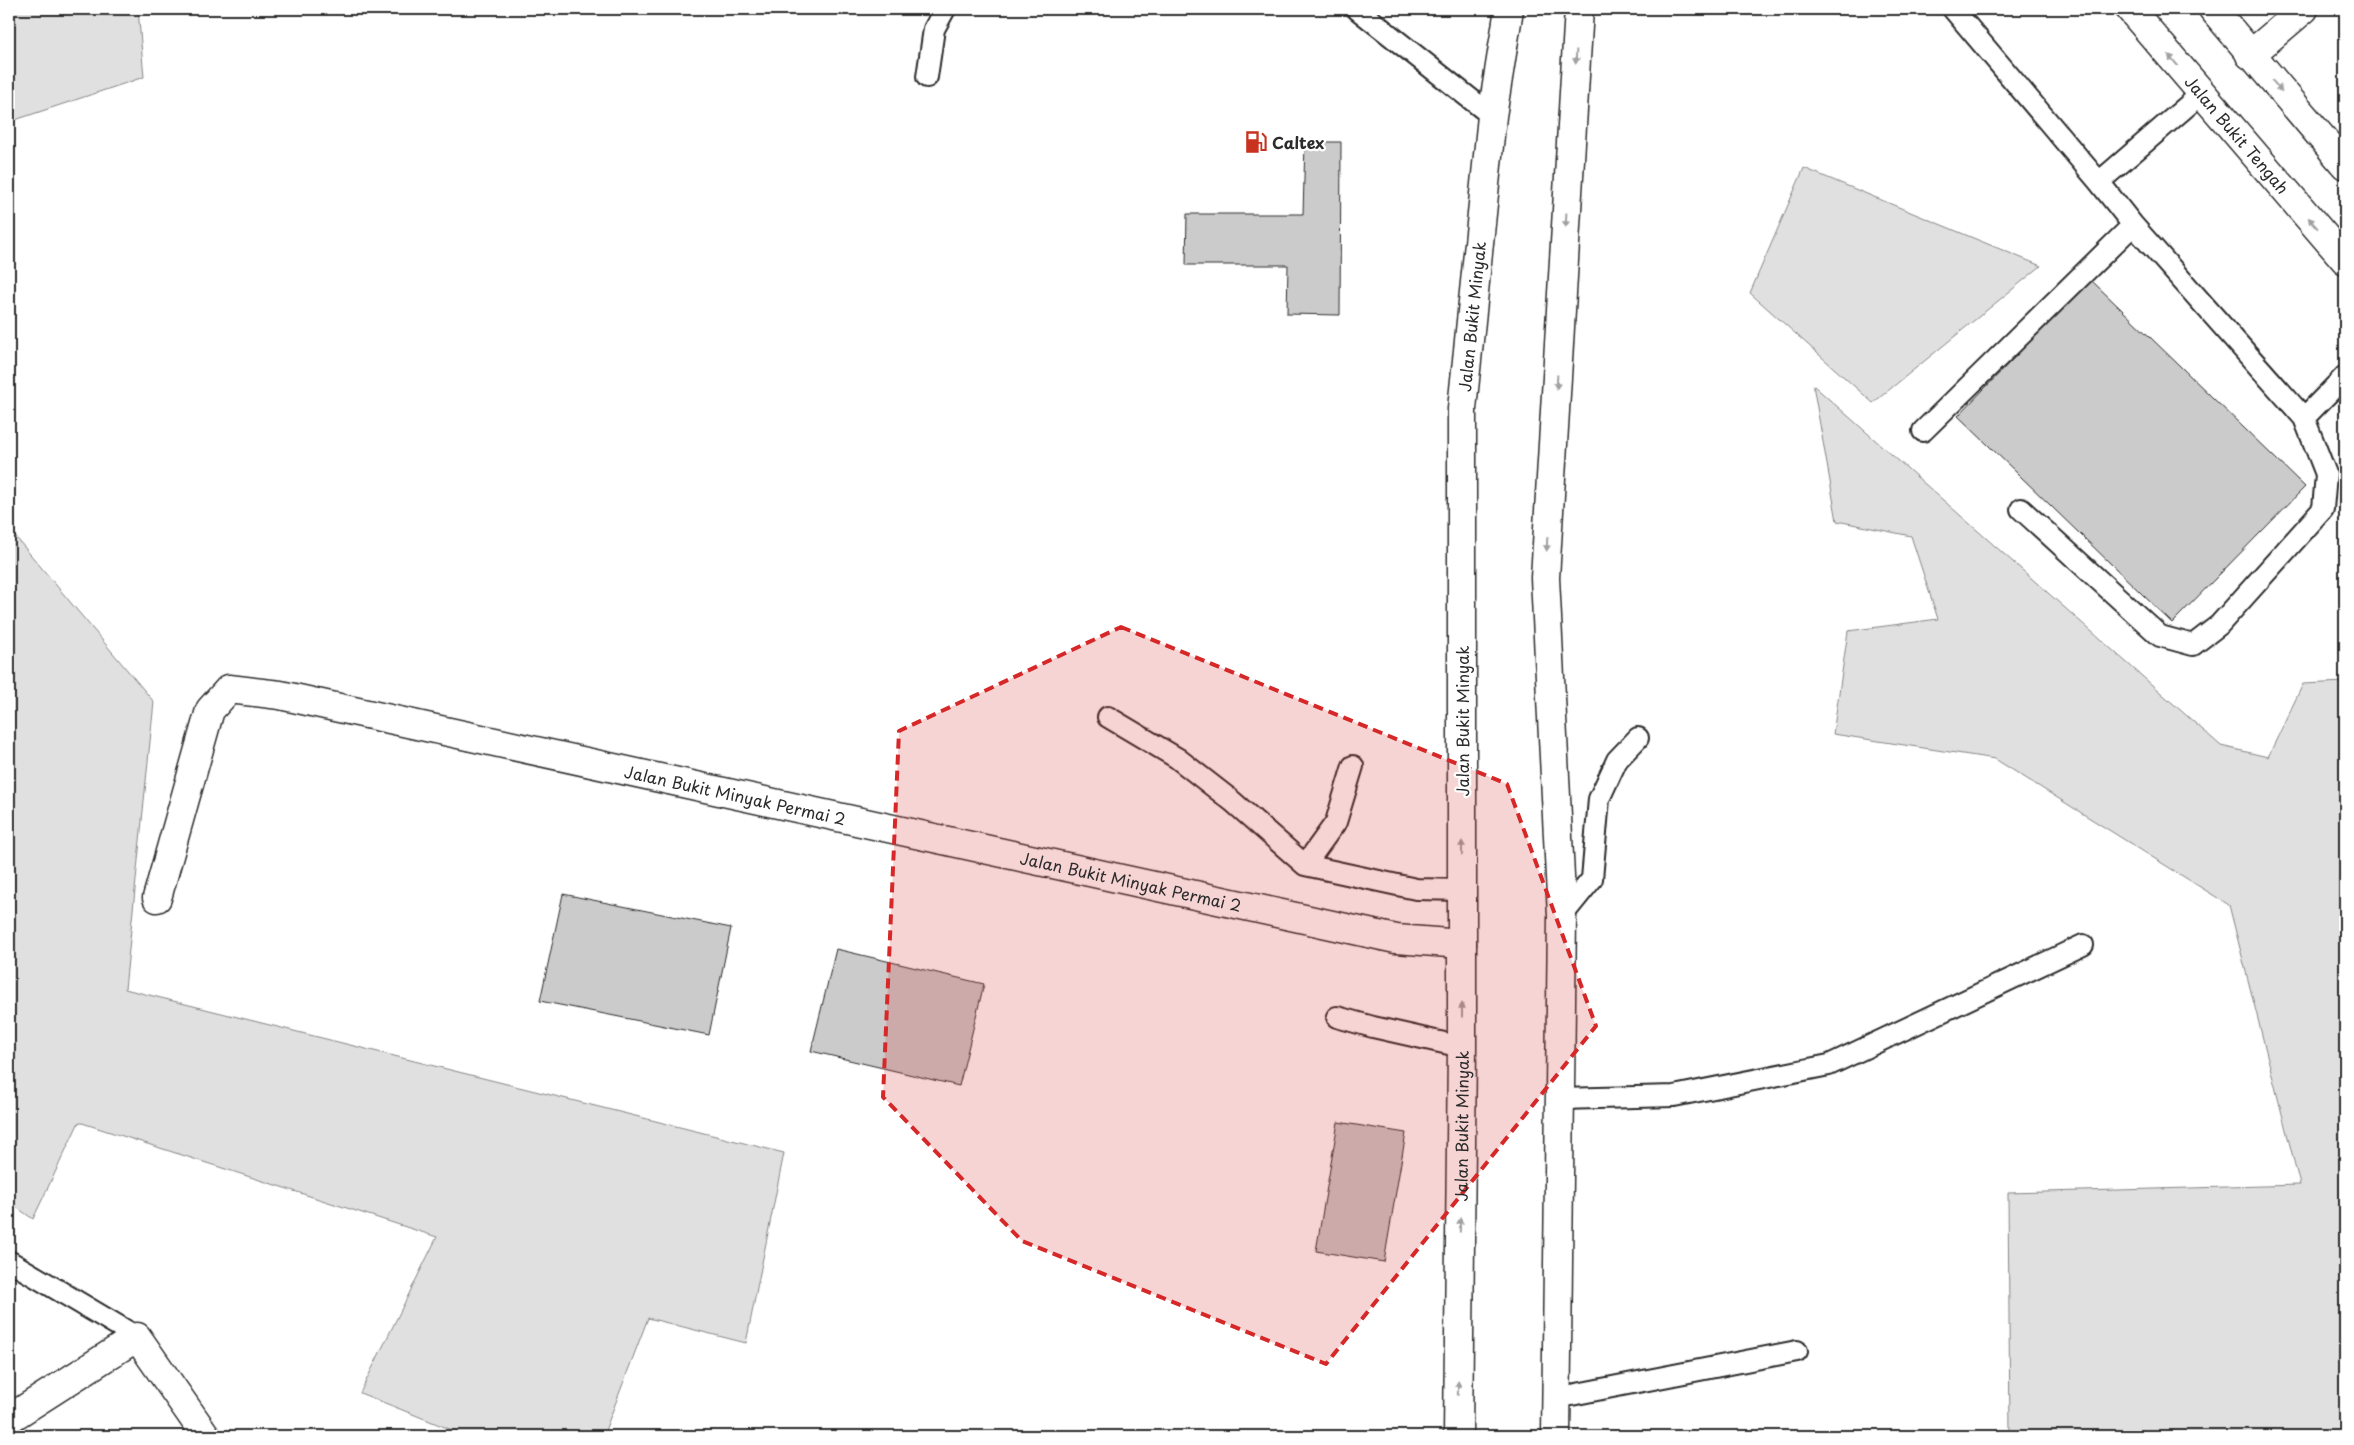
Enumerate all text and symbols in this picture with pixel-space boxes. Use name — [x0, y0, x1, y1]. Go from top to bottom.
one-way arrow — [1571, 50, 1579, 66]
one-way arrow — [2167, 55, 2179, 67]
street label: Jalan Bukit Tengah — [2180, 70, 2295, 199]
one-way arrow — [2272, 80, 2283, 93]
fuel station icon: Caltex — [1243, 129, 1269, 155]
place label: Caltex — [1272, 130, 1324, 154]
one-way arrow — [1562, 212, 1570, 228]
one-way arrow — [2308, 217, 2319, 230]
street label: Jalan Bukit Minyak — [1452, 240, 1491, 393]
one-way arrow — [1552, 374, 1560, 390]
one-way arrow — [1542, 536, 1550, 552]
street label: Jalan Bukit Minyak — [1450, 646, 1474, 796]
street label: Jalan Bukit Minyak Permai 2 — [622, 759, 848, 830]
one-way arrow — [1458, 839, 1466, 855]
street label: Jalan Bukit Minyak Permai 2 — [1018, 845, 1244, 917]
one-way arrow — [1458, 1002, 1466, 1018]
street label: Jalan Bukit Minyak — [1448, 1050, 1474, 1202]
one-way arrow — [1456, 1217, 1464, 1233]
one-way arrow — [1454, 1379, 1462, 1395]

